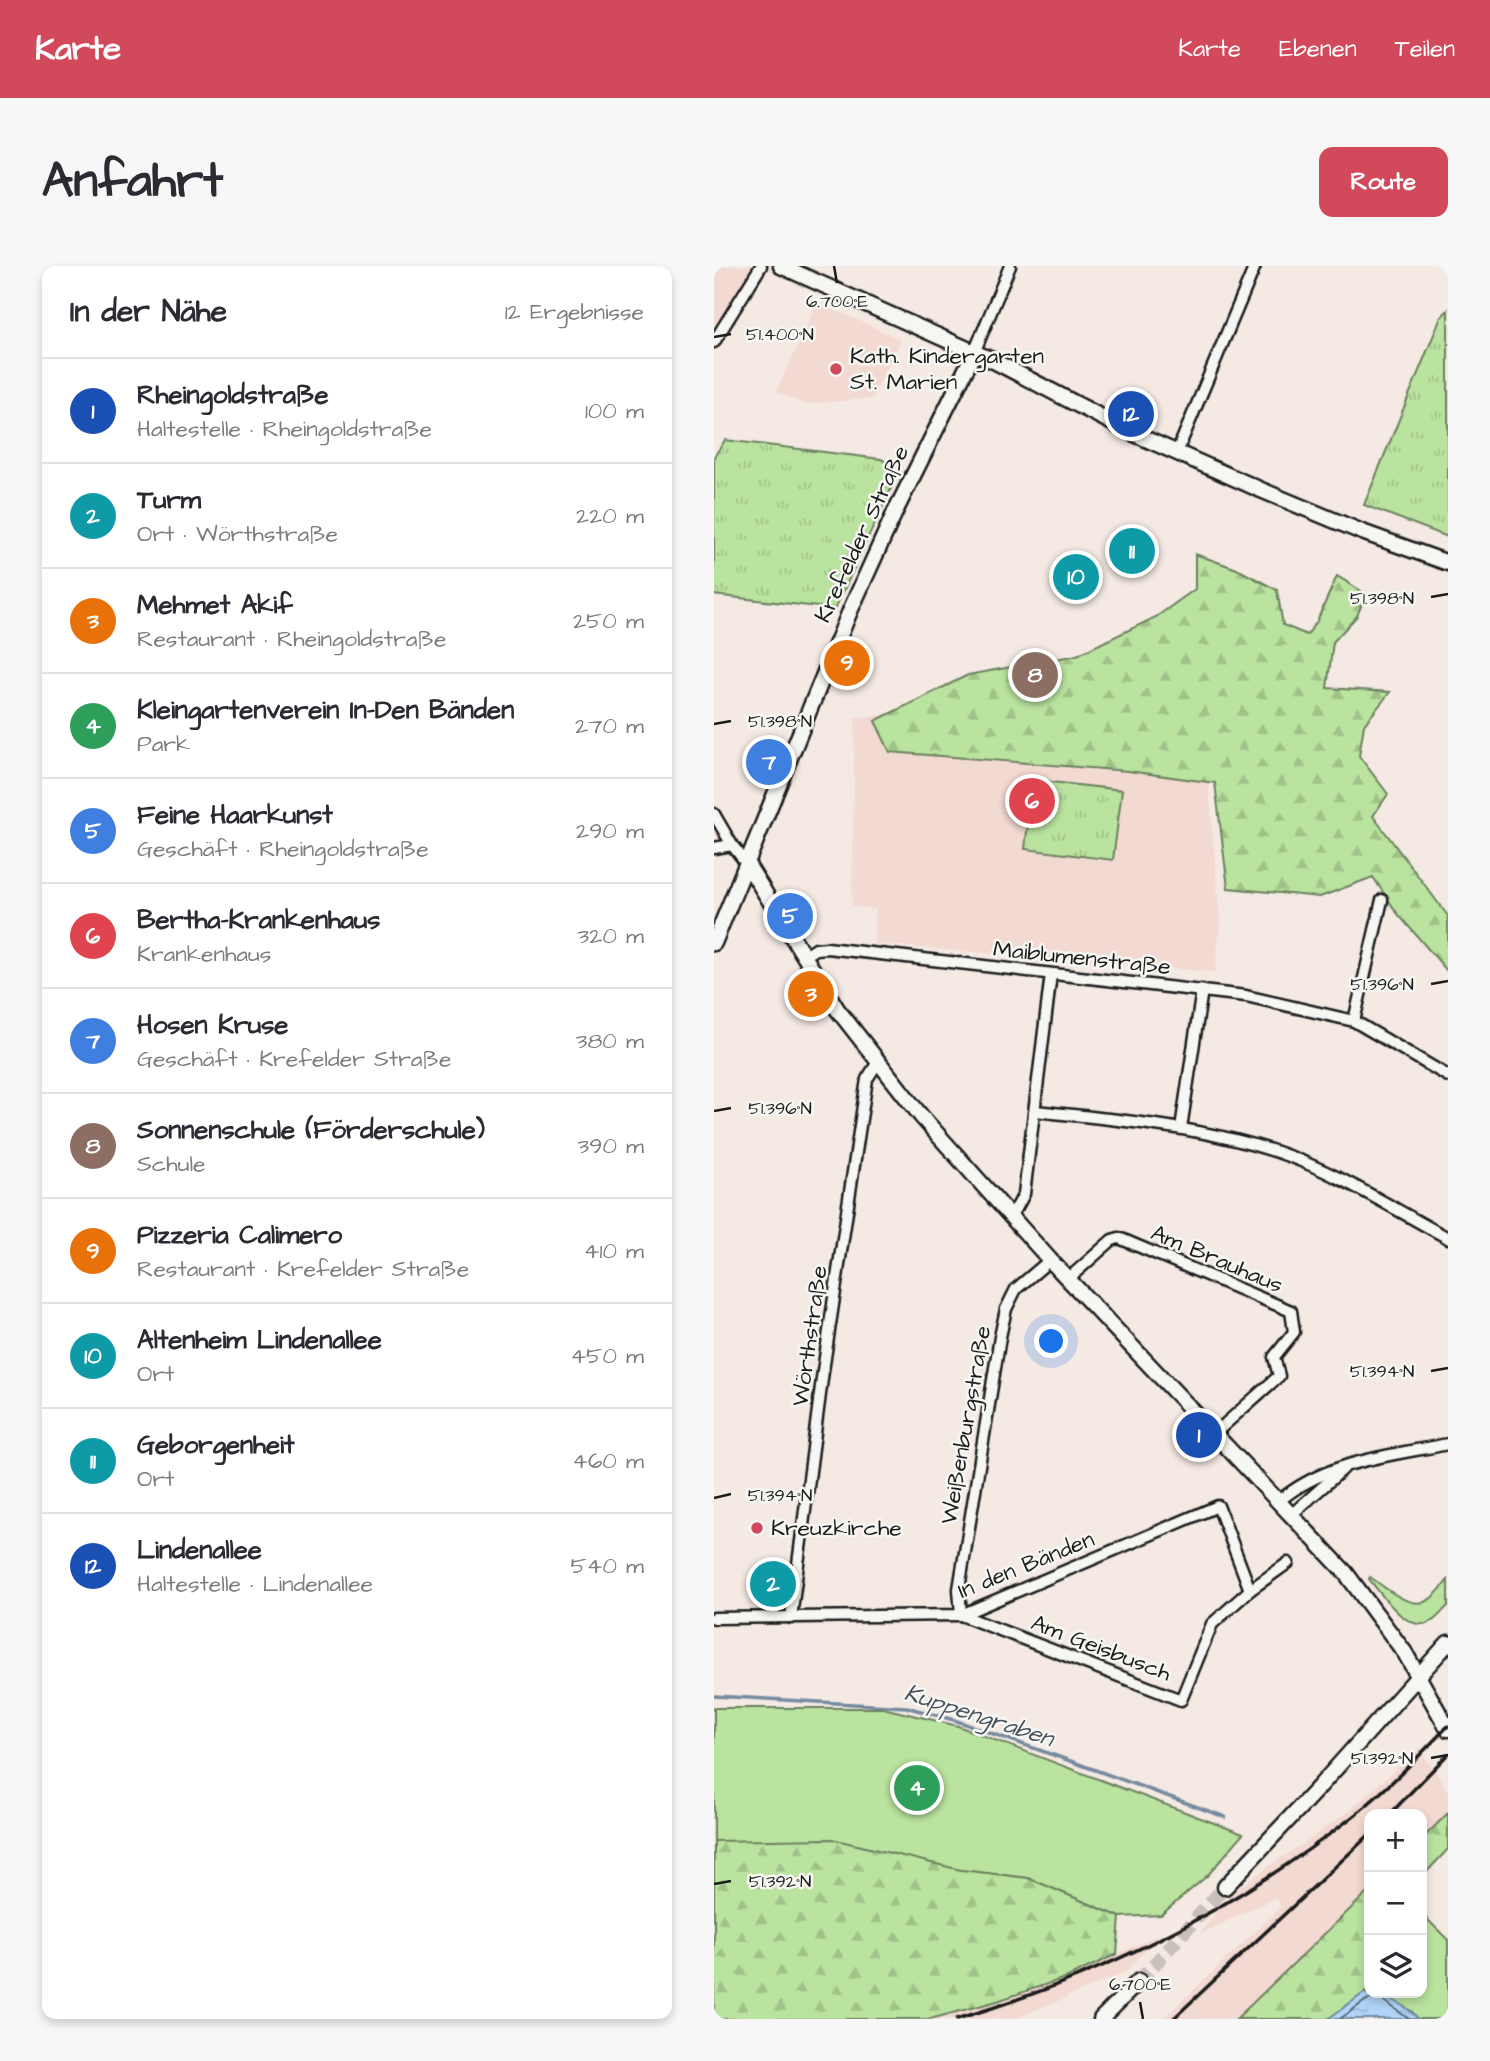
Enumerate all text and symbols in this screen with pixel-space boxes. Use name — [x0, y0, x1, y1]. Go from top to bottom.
text: Karte — [35, 26, 121, 72]
text: Karte — [1178, 32, 1241, 66]
text: Ebenen — [1279, 32, 1357, 66]
text: Teilen — [1395, 32, 1455, 66]
button: Route — [1319, 147, 1448, 217]
text: Anfahrt — [42, 148, 223, 216]
text: 6.700°E — [806, 289, 868, 314]
text: In der Nähe — [70, 291, 227, 333]
text: 12 Ergebnisse — [505, 296, 644, 328]
text: 51.400°N — [746, 322, 814, 347]
place label: Kath. Kindergarten St. Marien — [850, 340, 1044, 398]
marker: Kath. Kindergarten St. Marien — [828, 361, 844, 377]
text: Rheingoldstraße — [137, 377, 329, 413]
pin: 12 — [1108, 388, 1154, 440]
text: 1 — [92, 395, 94, 427]
text: 100 m — [585, 395, 644, 427]
text: Haltestelle · Rheingoldstraße — [137, 413, 432, 445]
street label: Krefelder Straße — [807, 440, 917, 628]
text: Turm — [137, 482, 201, 518]
text: 2 — [86, 500, 100, 532]
text: 220 m — [576, 500, 644, 532]
text: Ort · Wörthstraße — [137, 518, 338, 550]
pin: 11 — [1109, 525, 1155, 577]
pin: 10 — [1053, 551, 1099, 603]
text: 51.398°N — [1350, 586, 1414, 611]
text: Mehmet Akif — [137, 587, 293, 623]
text: 3 — [87, 605, 99, 637]
text: 250 m — [573, 605, 644, 637]
text: Restaurant · Rheingoldstraße — [137, 623, 446, 655]
pin: 9 — [824, 637, 870, 689]
pin: 8 — [1012, 649, 1058, 701]
text: Kleingartenverein In-Den Bänden — [137, 692, 514, 728]
text: 51.398°N — [748, 709, 812, 734]
text: 4 — [85, 710, 101, 742]
text: 270 m — [575, 710, 644, 742]
text: Park — [137, 728, 190, 760]
pin: 7 — [746, 736, 792, 788]
pin: 6 — [1009, 775, 1055, 827]
text: Feine Haarkunst — [137, 797, 333, 833]
text: 5 — [85, 815, 101, 847]
text: 290 m — [576, 815, 644, 847]
text: Geschäft · Rheingoldstraße — [137, 833, 429, 865]
pin: 5 — [767, 890, 813, 942]
text: Bertha-Krankenhaus — [137, 902, 380, 938]
text: 6 — [86, 920, 100, 952]
text: 320 m — [578, 920, 644, 952]
street label: Maiblumenstraße — [992, 933, 1172, 983]
text: Krankenhaus — [137, 938, 271, 970]
pin: 3 — [788, 968, 834, 1020]
text: 51.396°N — [1350, 972, 1414, 997]
text: Hosen Kruse — [137, 1007, 288, 1043]
text: 7 — [86, 1025, 100, 1057]
text: 380 m — [576, 1025, 644, 1057]
text: Geschäft · Krefelder Straße — [137, 1043, 451, 1075]
text: 51.396°N — [748, 1096, 812, 1121]
text: Sonnenschule (Förderschule) — [137, 1112, 485, 1148]
text: 8 — [86, 1130, 100, 1162]
text: 390 m — [578, 1130, 644, 1162]
text: Schule — [137, 1148, 205, 1180]
text: Pizzeria Calimero — [137, 1217, 342, 1253]
street label: Am Brauhaus — [1146, 1217, 1288, 1301]
text: 9 — [86, 1235, 100, 1267]
text: 410 m — [584, 1235, 644, 1267]
text: Restaurant · Krefelder Straße — [137, 1253, 469, 1285]
street label: Wörthstraße — [784, 1263, 836, 1409]
text: Altenheim Lindenallee — [137, 1322, 382, 1358]
street label: Weißenburgstraße — [933, 1323, 1000, 1527]
your location — [1034, 1324, 1068, 1358]
text: 10 — [84, 1340, 102, 1372]
text: 450 m — [570, 1340, 644, 1372]
text: Ort — [137, 1358, 174, 1390]
text: 51.394°N — [1350, 1359, 1414, 1384]
pin: 1 — [1176, 1409, 1222, 1461]
text: Geborgenheit — [137, 1427, 295, 1463]
text: 11 — [90, 1445, 96, 1477]
text: 460 m — [572, 1445, 644, 1477]
text: Ort — [137, 1463, 174, 1495]
text: 51.394°N — [748, 1483, 812, 1508]
place label: Kreuzkirche — [771, 1512, 902, 1544]
marker: Kreuzkirche — [749, 1520, 765, 1536]
street label: In den Bänden — [953, 1523, 1099, 1607]
text: Lindenallee — [137, 1532, 262, 1568]
text: 12 — [85, 1550, 101, 1582]
text: 540 m — [570, 1550, 644, 1582]
pin: 2 — [750, 1558, 796, 1610]
text: Haltestelle · Lindenallee — [137, 1568, 373, 1600]
street label: Am Geisbusch — [1026, 1607, 1176, 1690]
water label: Kuppengraben — [900, 1676, 1060, 1758]
text: 51.392°N — [1351, 1746, 1413, 1771]
pin: 4 — [894, 1762, 940, 1814]
map controls — [1364, 1809, 1427, 1998]
button: + — [1364, 1809, 1427, 1872]
text: 51.392°N — [749, 1869, 811, 1894]
button: − — [1364, 1872, 1427, 1935]
button: layers — [1364, 1935, 1427, 1998]
text: 6.700°E — [1109, 1972, 1171, 1997]

